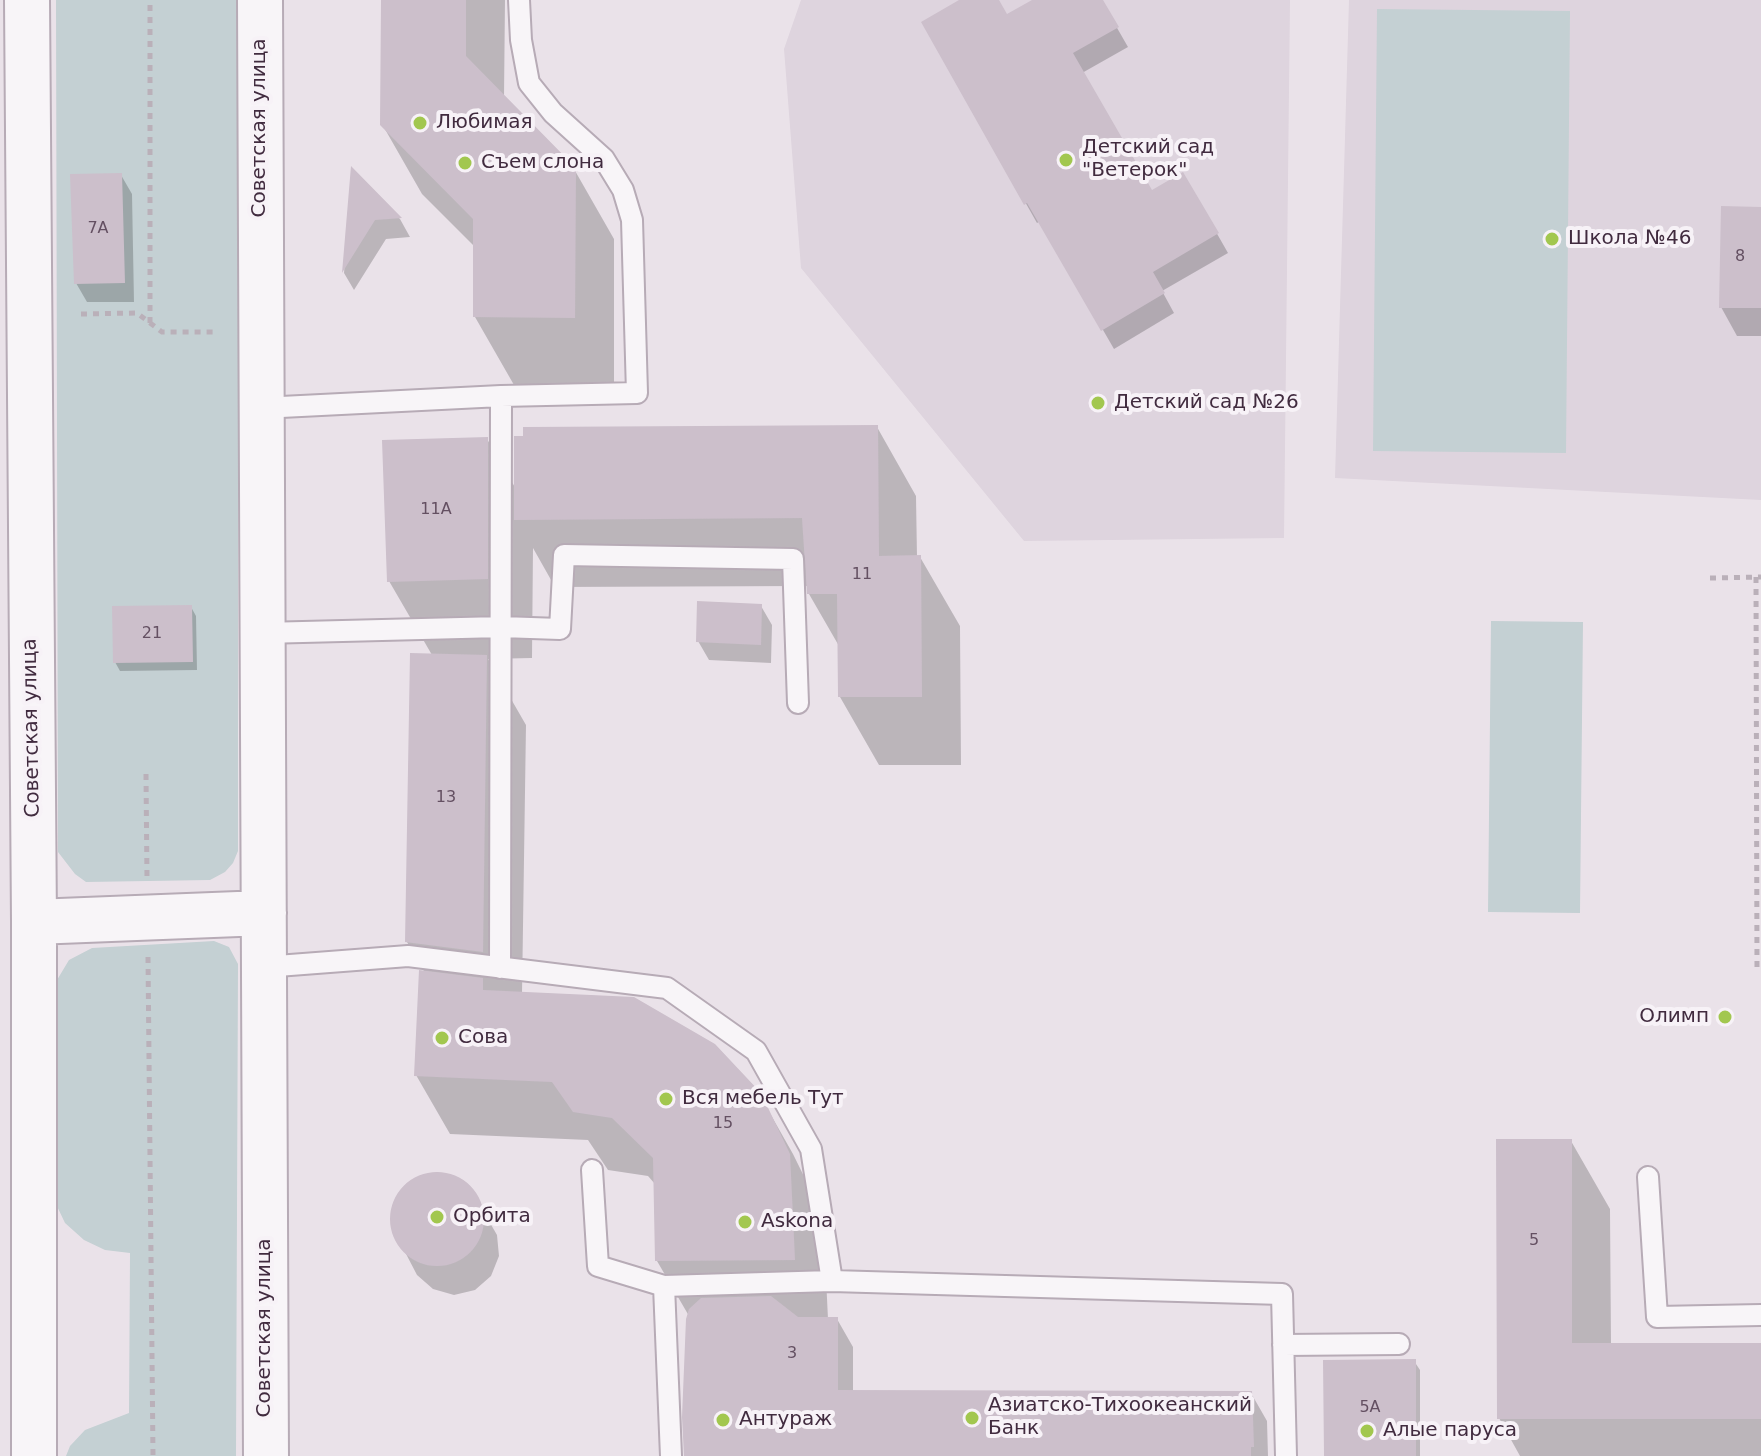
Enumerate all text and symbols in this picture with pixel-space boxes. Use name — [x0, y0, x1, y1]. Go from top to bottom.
street label: Советская улица — [248, 38, 272, 218]
place label: Любимая — [436, 111, 533, 135]
marker: Любимая — [411, 114, 429, 132]
place label: Детский сад "Ветерок" — [1082, 136, 1214, 183]
place label: Съем слона — [481, 151, 604, 175]
marker: Детский сад "Ветерок" — [1057, 151, 1075, 169]
marker: Съем слона — [456, 154, 474, 172]
house number: 7А — [87, 219, 109, 239]
place label: Школа №46 — [1568, 227, 1691, 251]
marker: Школа №46 — [1543, 230, 1561, 248]
house number: 8 — [1735, 247, 1745, 267]
place label: Детский сад №26 — [1114, 391, 1299, 415]
marker: Детский сад №26 — [1089, 394, 1107, 412]
house number: 11А — [420, 500, 452, 520]
house number: 11 — [852, 565, 872, 585]
house number: 21 — [142, 624, 162, 644]
street label: Советская улица — [18, 638, 46, 818]
house number: 13 — [436, 788, 456, 808]
place label: Олимп — [1639, 1005, 1709, 1029]
marker: Олимп — [1716, 1008, 1734, 1026]
place label: Сова — [458, 1026, 508, 1050]
marker: Сова — [433, 1029, 451, 1047]
place label: Вся мебель Тут — [682, 1087, 844, 1111]
marker: Вся мебель Тут — [657, 1090, 675, 1108]
house number: 15 — [713, 1114, 733, 1134]
place label: Орбита — [453, 1205, 531, 1229]
marker: Орбита — [428, 1208, 446, 1226]
place label: Askona — [761, 1210, 833, 1234]
marker: Askona — [736, 1213, 754, 1231]
house number: 5 — [1529, 1231, 1539, 1251]
street label: Советская улица — [253, 1238, 277, 1418]
house number: 3 — [787, 1344, 797, 1364]
place label: Азиатско-Тихоокеанский Банк — [988, 1394, 1252, 1441]
house number: 5А — [1359, 1398, 1381, 1418]
place label: Антураж — [739, 1408, 832, 1432]
marker: Азиатско-Тихоокеанский Банк — [963, 1409, 981, 1427]
marker: Антураж — [714, 1411, 732, 1429]
place label: Алые паруса — [1383, 1419, 1517, 1443]
marker: Алые паруса — [1358, 1422, 1376, 1440]

